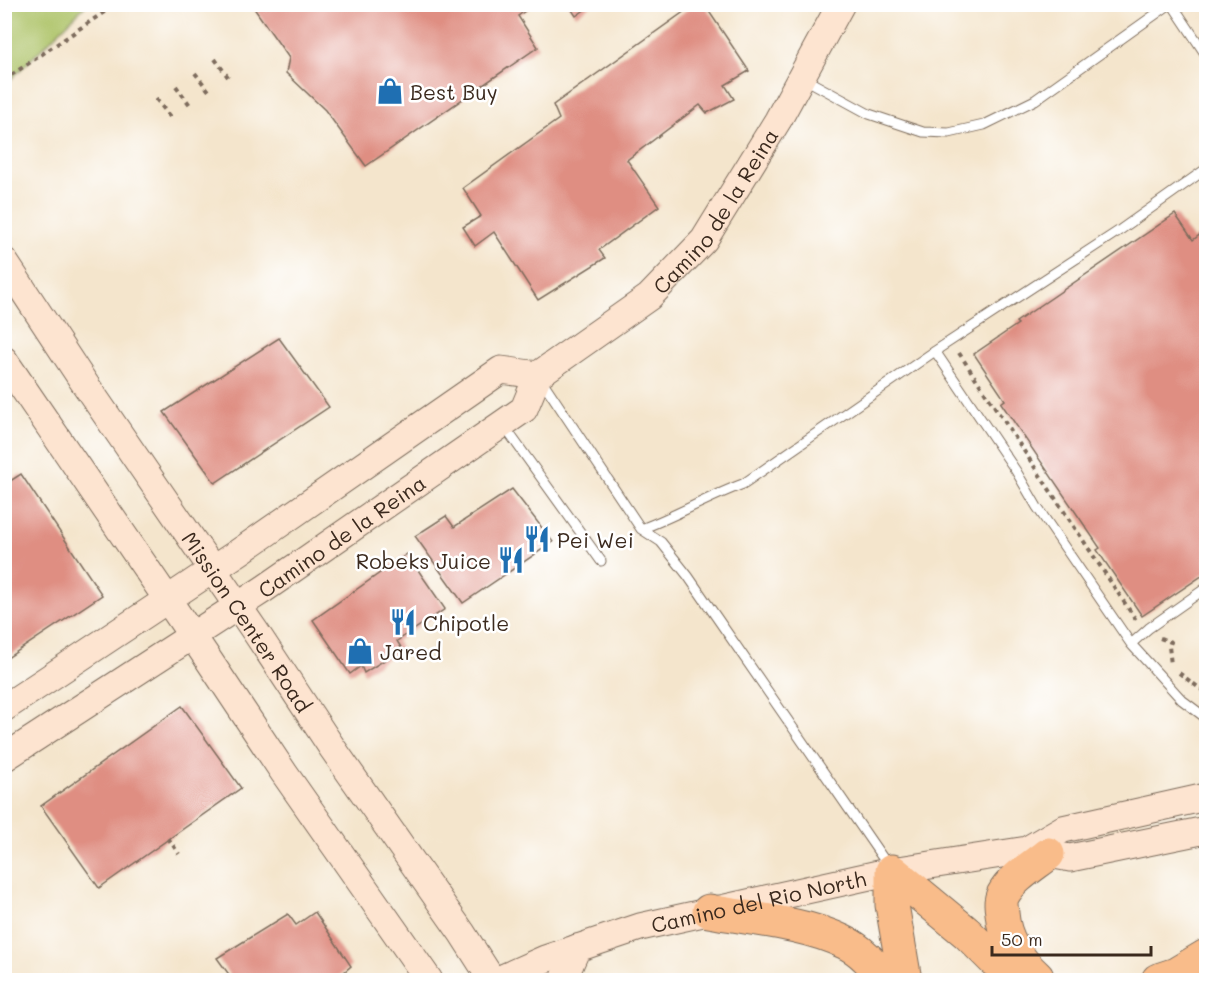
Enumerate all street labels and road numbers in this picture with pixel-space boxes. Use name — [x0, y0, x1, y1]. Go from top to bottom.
street label: Camino de la Reina — [646, 123, 783, 299]
street label: Camino de la Reina — [252, 468, 430, 603]
street label: Mission Center Road — [177, 526, 318, 717]
street label: Camino del Rio North — [648, 864, 868, 938]

